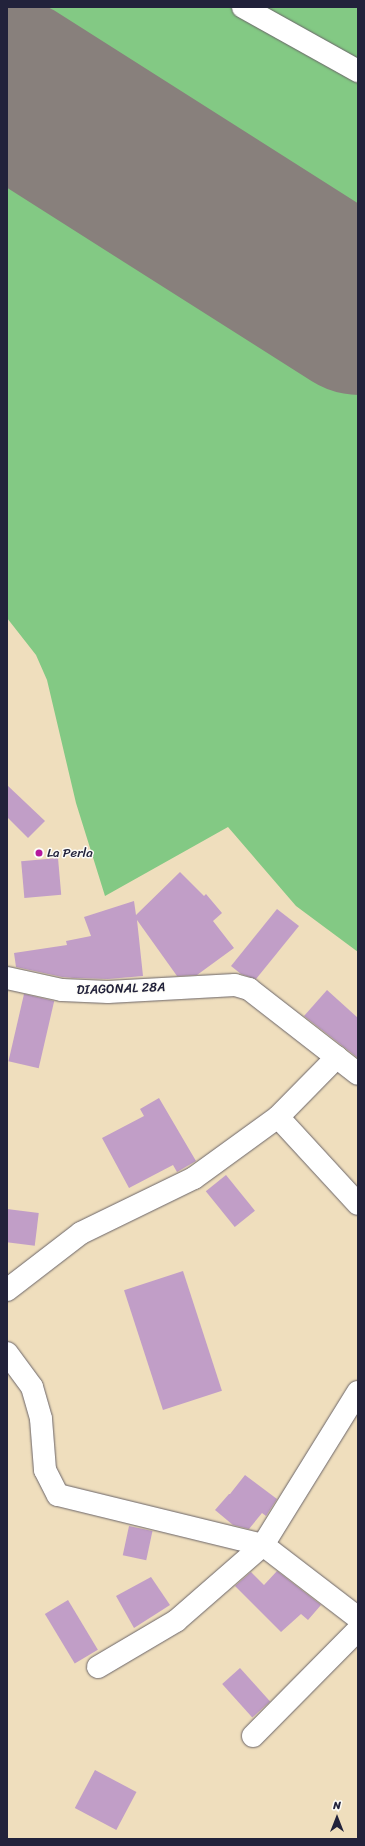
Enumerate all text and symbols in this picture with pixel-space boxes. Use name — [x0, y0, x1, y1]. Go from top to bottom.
place label: La Perla — [47, 845, 93, 861]
marker: La Perla — [34, 848, 44, 858]
street label: DIAGONAL 28A — [76, 980, 166, 998]
text: N — [333, 1796, 341, 1815]
north arrow — [317, 1798, 357, 1838]

